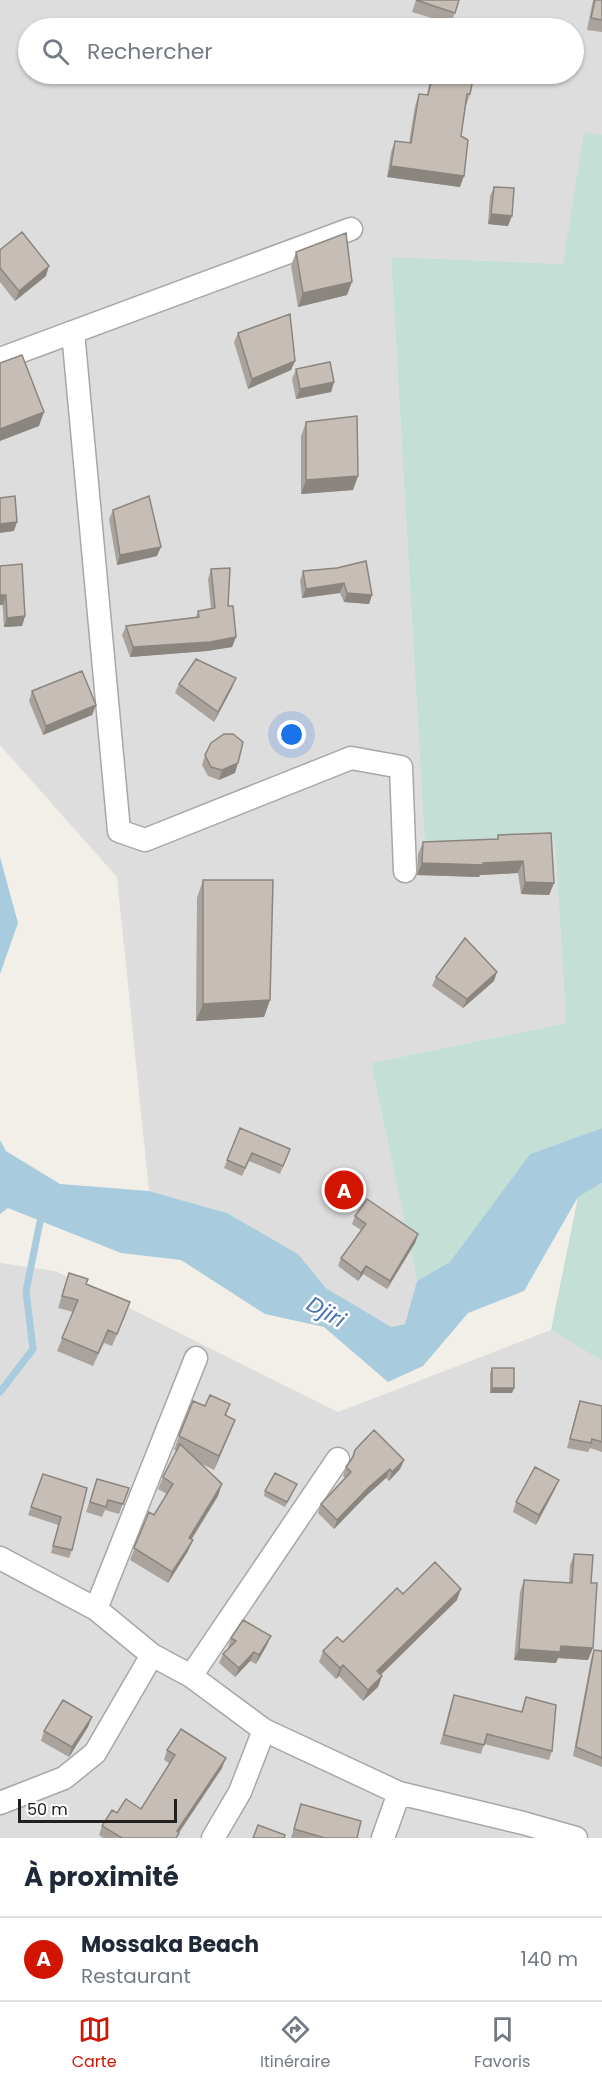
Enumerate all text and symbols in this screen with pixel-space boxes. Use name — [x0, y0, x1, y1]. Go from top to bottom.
search box — [18, 18, 584, 84]
icon: search — [39, 35, 72, 68]
text: Rechercher — [87, 36, 213, 67]
your location — [277, 720, 306, 749]
pin: A — [324, 1168, 364, 1212]
water label: Djiri — [301, 1289, 352, 1336]
scale bar — [18, 1796, 177, 1824]
text: 50 m — [27, 1798, 68, 1821]
text: À proximité — [24, 1859, 179, 1895]
text: Mossaka Beach — [81, 1929, 259, 1960]
text: A — [36, 1945, 51, 1973]
text: 140 m — [521, 1945, 578, 1973]
text: Restaurant — [81, 1962, 191, 1990]
tab: Carte — [72, 2013, 117, 2074]
tab: Itinéraire — [260, 2013, 330, 2074]
tab: Favoris — [474, 2013, 530, 2074]

